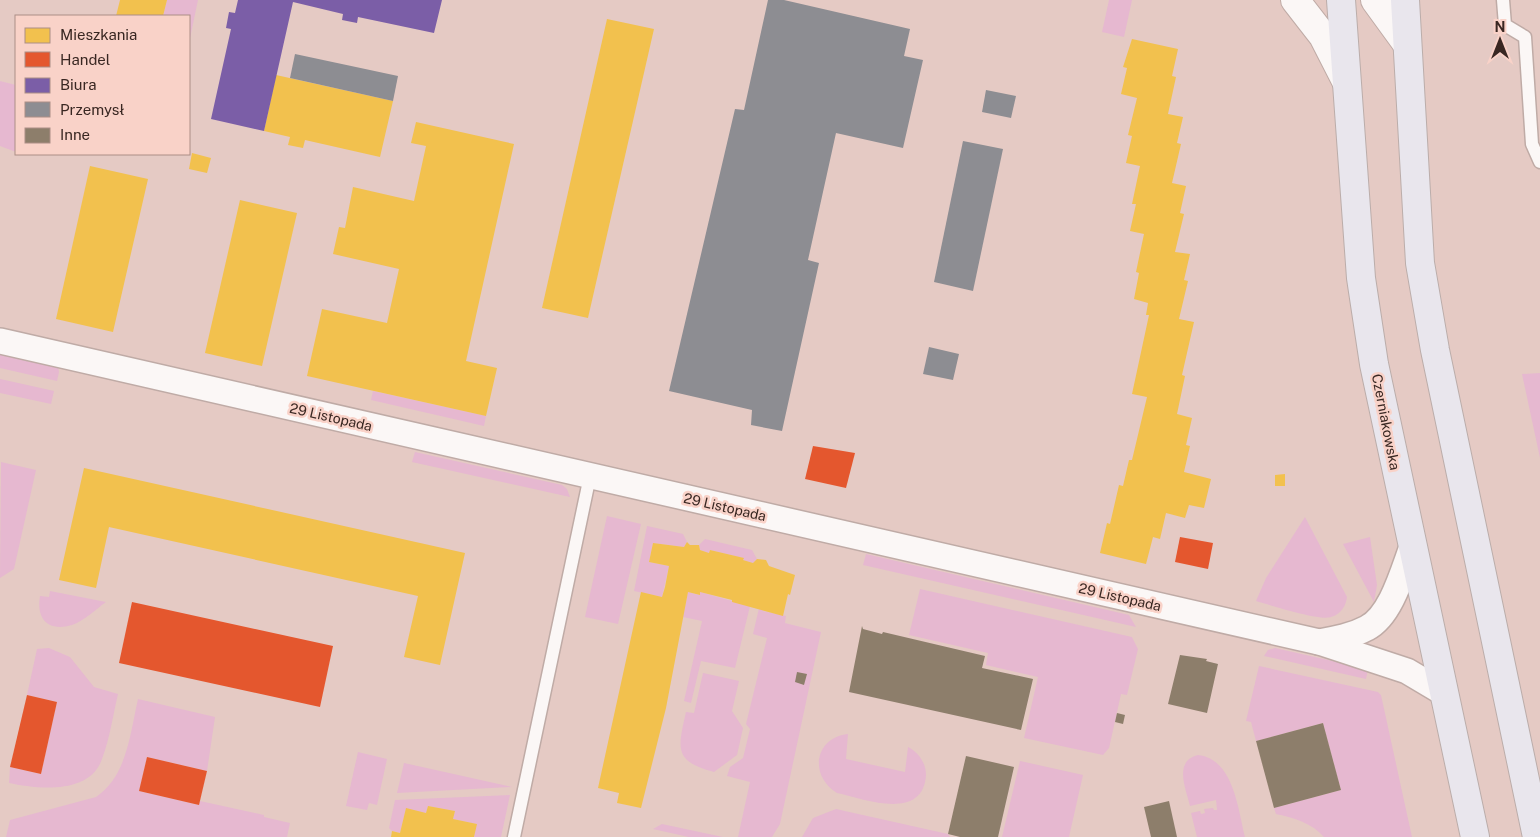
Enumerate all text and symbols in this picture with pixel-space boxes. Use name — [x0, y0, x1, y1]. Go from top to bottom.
legend — [15, 15, 190, 155]
north arrow — [1475, 15, 1525, 65]
text: N — [1495, 19, 1505, 35]
text: Mieszkania — [60, 26, 137, 43]
text: Handel — [60, 51, 110, 68]
text: Biura — [60, 76, 96, 93]
text: Przemysł — [60, 101, 125, 118]
text: Inne — [60, 126, 90, 143]
street label: Czerniakowska — [1369, 373, 1403, 471]
street label: 29 Listopada — [288, 400, 374, 434]
street label: 29 Listopada — [682, 490, 768, 524]
street label: 29 Listopada — [1077, 580, 1163, 614]

